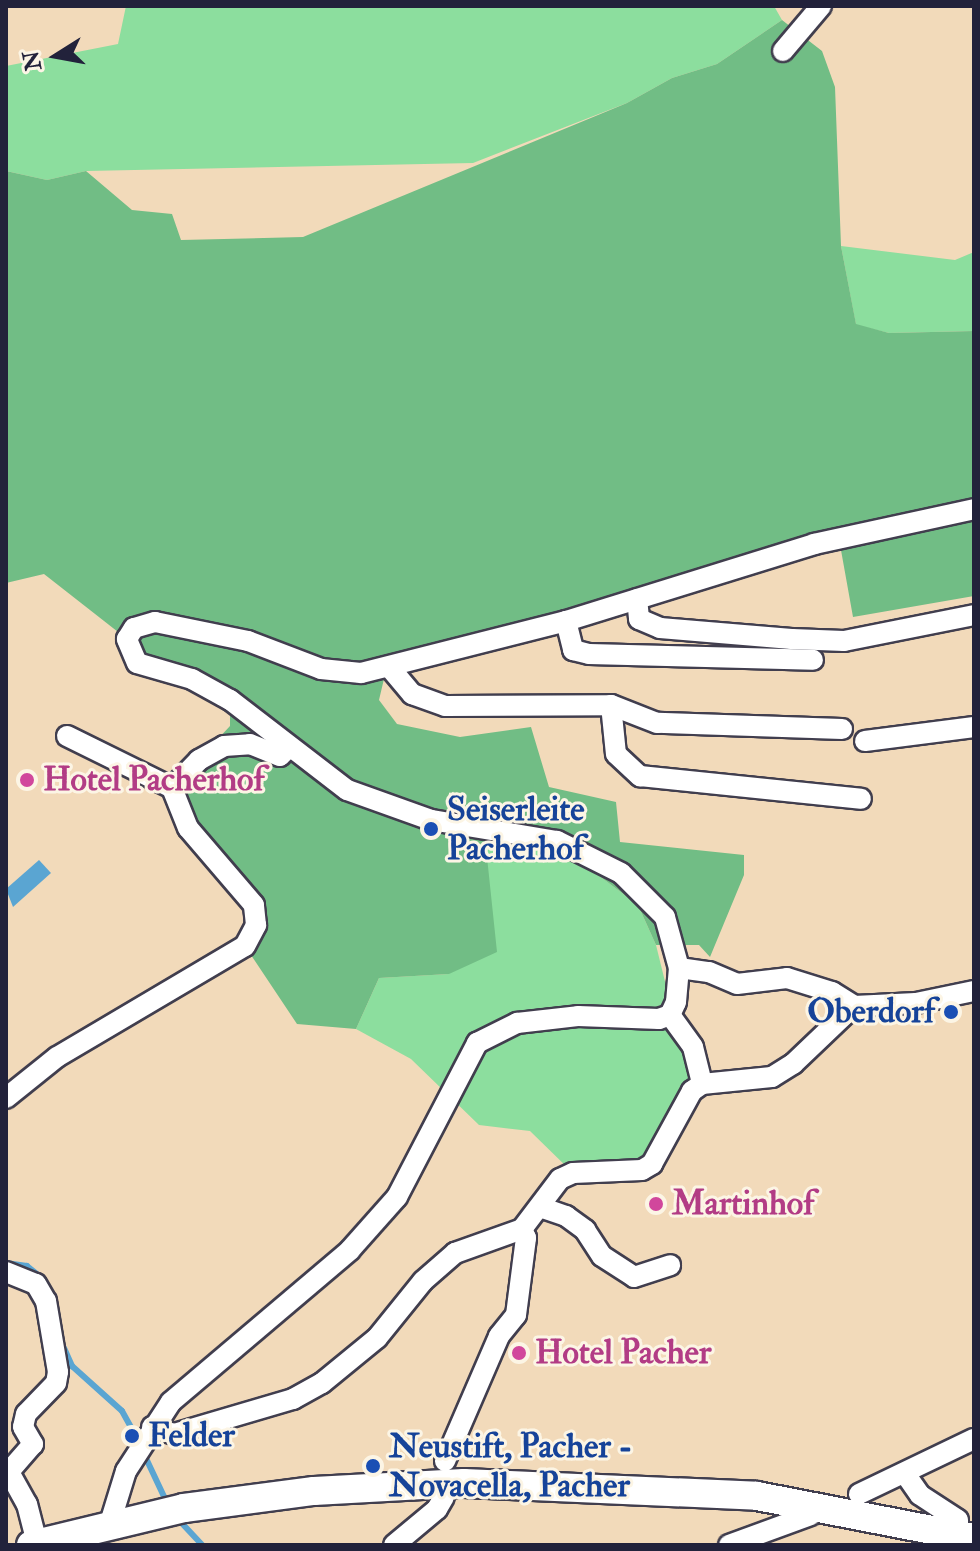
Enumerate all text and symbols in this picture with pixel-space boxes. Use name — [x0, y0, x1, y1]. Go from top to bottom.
north arrow — [16, 16, 96, 96]
text: N — [17, 48, 48, 73]
place label: Hotel Pacherhof — [43, 760, 264, 800]
marker: Hotel Pacherhof — [18, 771, 36, 789]
place label: Seiserleite Pacherhof — [447, 789, 584, 868]
marker: Seiserleite Pacherhof — [422, 820, 440, 838]
place label: Oberdorf — [807, 992, 935, 1032]
marker: Oberdorf — [942, 1003, 960, 1021]
place label: Martinhof — [672, 1184, 814, 1224]
marker: Martinhof — [647, 1195, 665, 1213]
place label: Hotel Pacher — [535, 1333, 711, 1373]
marker: Hotel Pacher — [510, 1344, 528, 1362]
place label: Felder — [148, 1416, 235, 1456]
place label: Neustift, Pacher - Novacella, Pacher — [389, 1426, 633, 1506]
marker: Felder — [123, 1427, 141, 1445]
marker: Neustift, Pacher - Novacella, Pacher — [364, 1457, 382, 1475]

